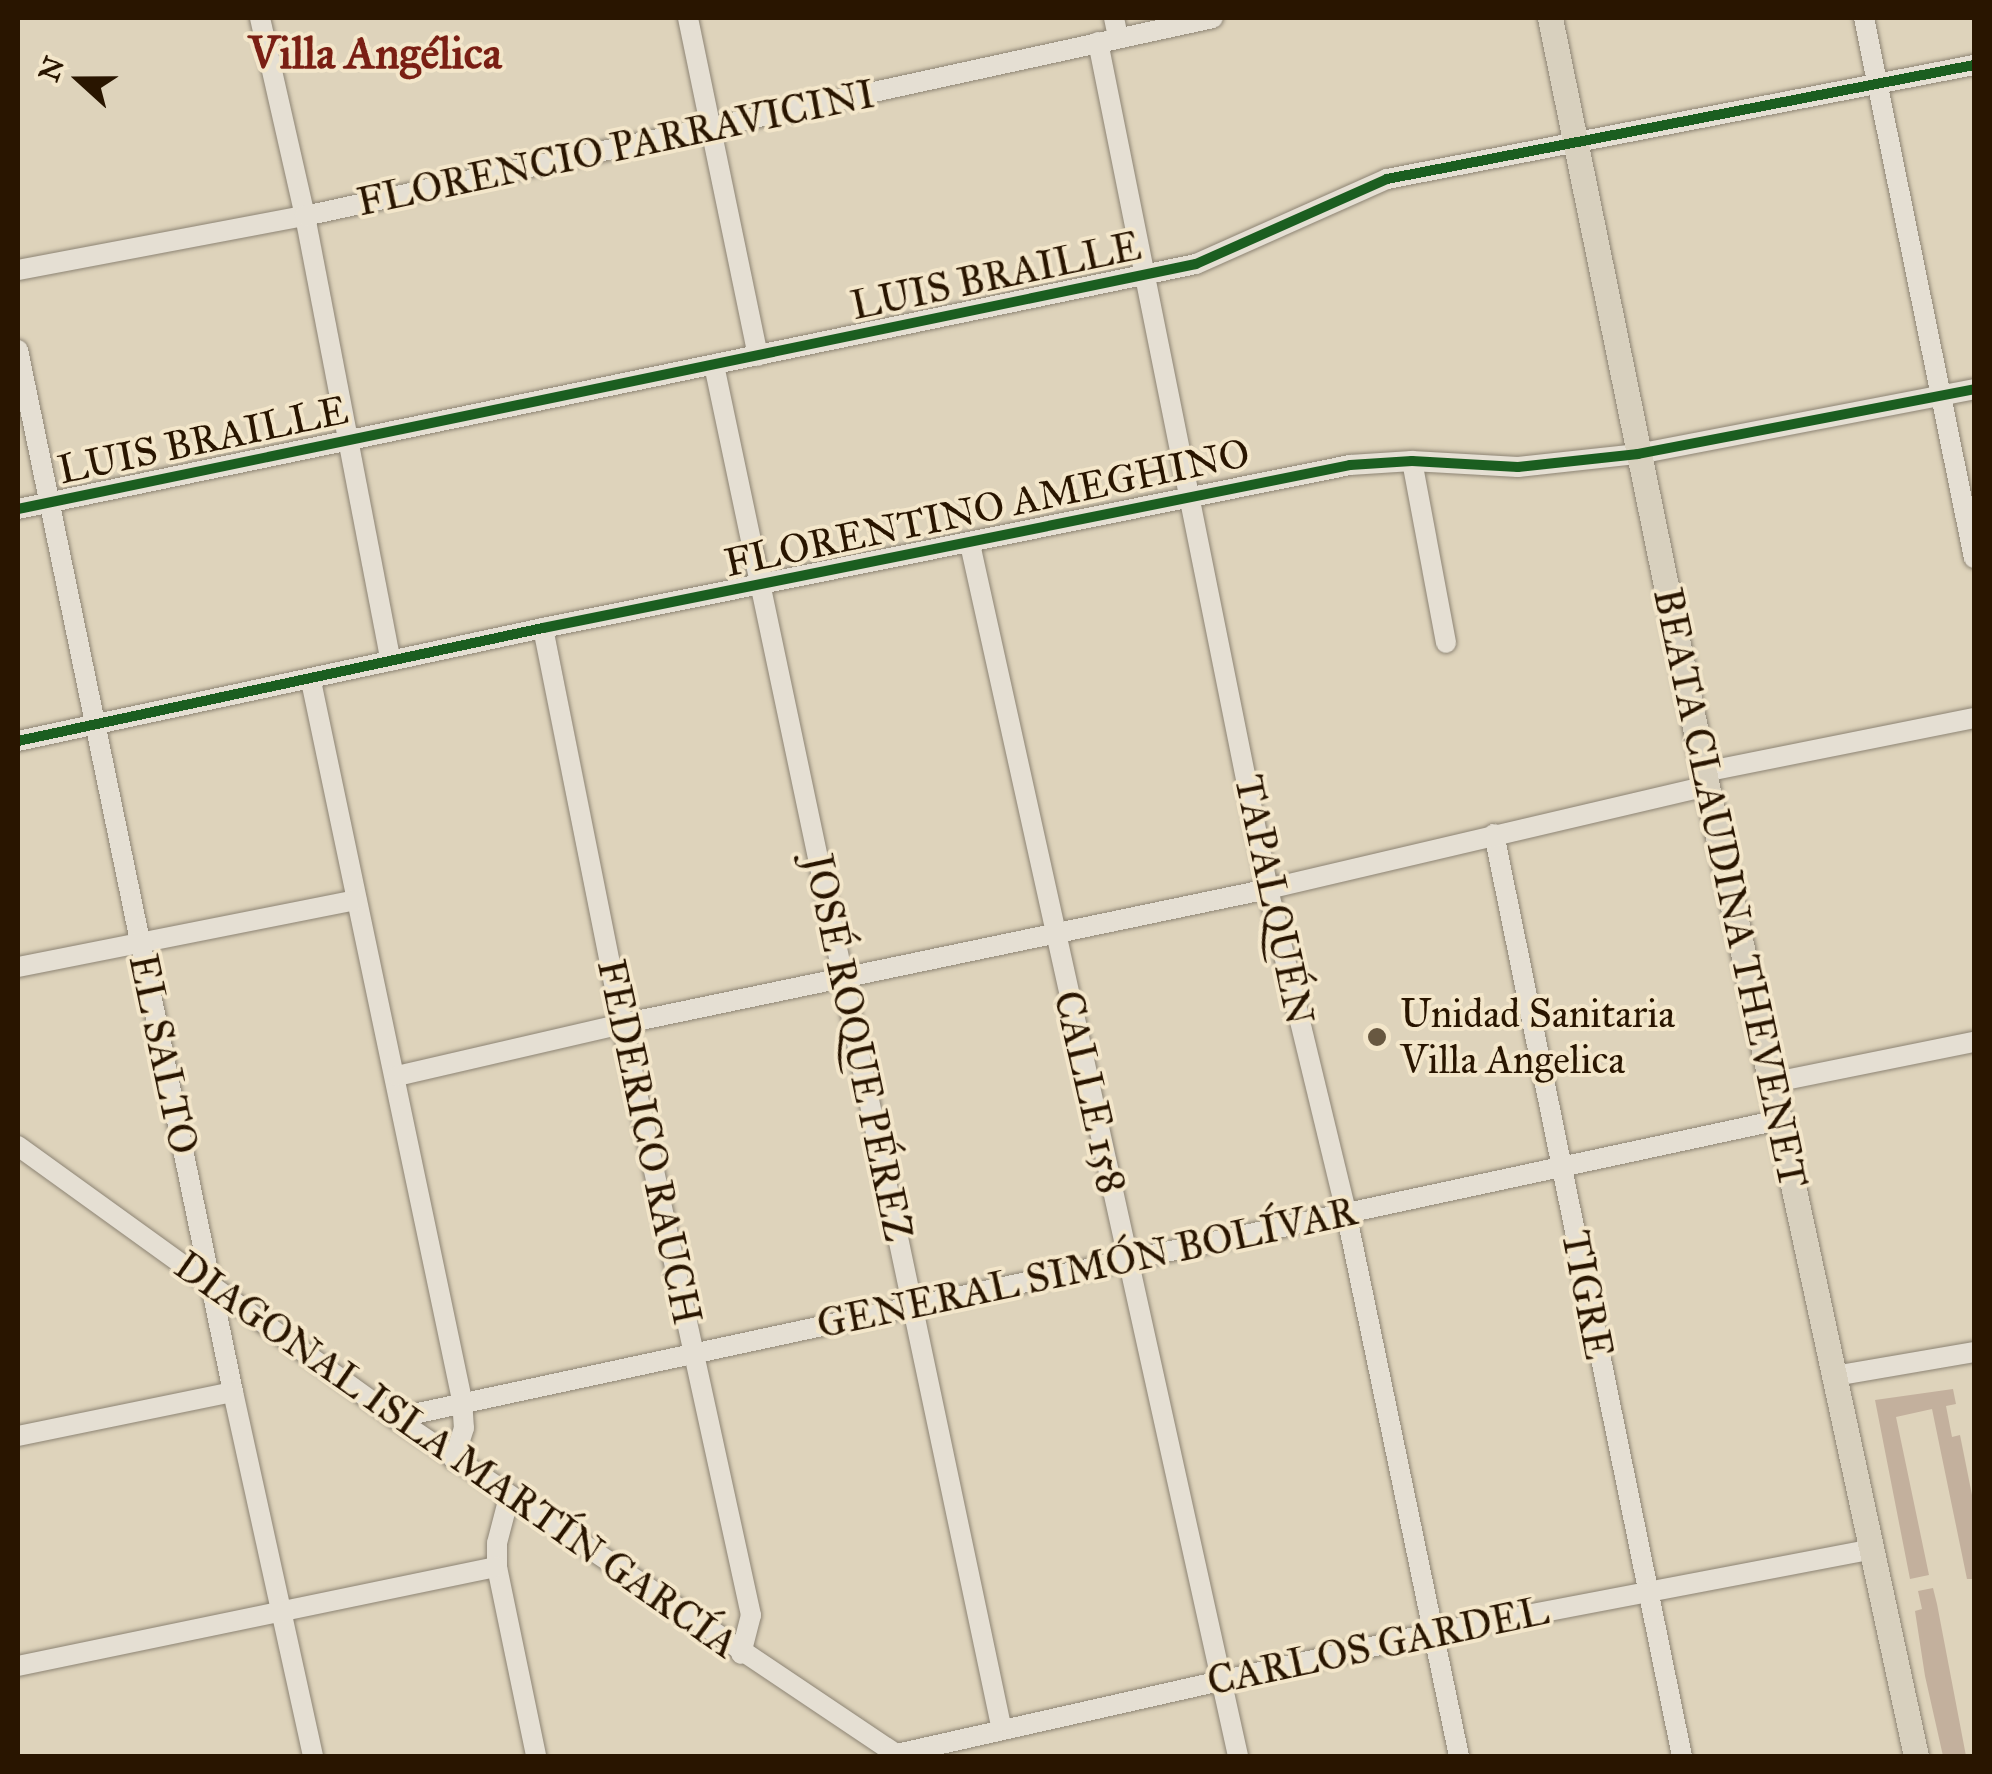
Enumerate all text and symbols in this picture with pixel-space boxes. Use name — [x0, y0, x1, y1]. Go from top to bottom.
district label: Villa Angélica — [248, 26, 502, 80]
north arrow — [30, 30, 130, 130]
text: N — [31, 52, 72, 86]
street label: FLORENCIO PARRAVICINI — [353, 70, 879, 226]
street label: LUIS BRAILLE — [847, 222, 1145, 330]
street label: LUIS BRAILLE — [54, 386, 352, 494]
street label: FLORENTINO AMEGHINO — [720, 429, 1254, 587]
street label: BEATA CLAUDINA THEVENET — [1643, 584, 1817, 1192]
street label: TAPALQUÉN — [1224, 771, 1324, 1029]
street label: JOSÉ ROQUE PÉREZ — [794, 850, 922, 1246]
street label: EL SALTO — [118, 950, 208, 1158]
street label: FEDERICO RAUCH — [587, 955, 711, 1329]
street label: CALLE 158 — [1043, 986, 1137, 1198]
place label: Unidad Sanitaria Villa Angelica — [1400, 990, 1675, 1084]
marker: Unidad Sanitaria Villa Angelica — [1364, 1024, 1390, 1050]
street label: GENERAL SIMÓN BOLÍVAR — [813, 1187, 1361, 1349]
street label: TIGRE — [1551, 1227, 1623, 1363]
street label: DIAGONAL ISLA MARTÍN GARCÍA — [165, 1241, 747, 1669]
street label: CARLOS GARDEL — [1203, 1586, 1553, 1706]

